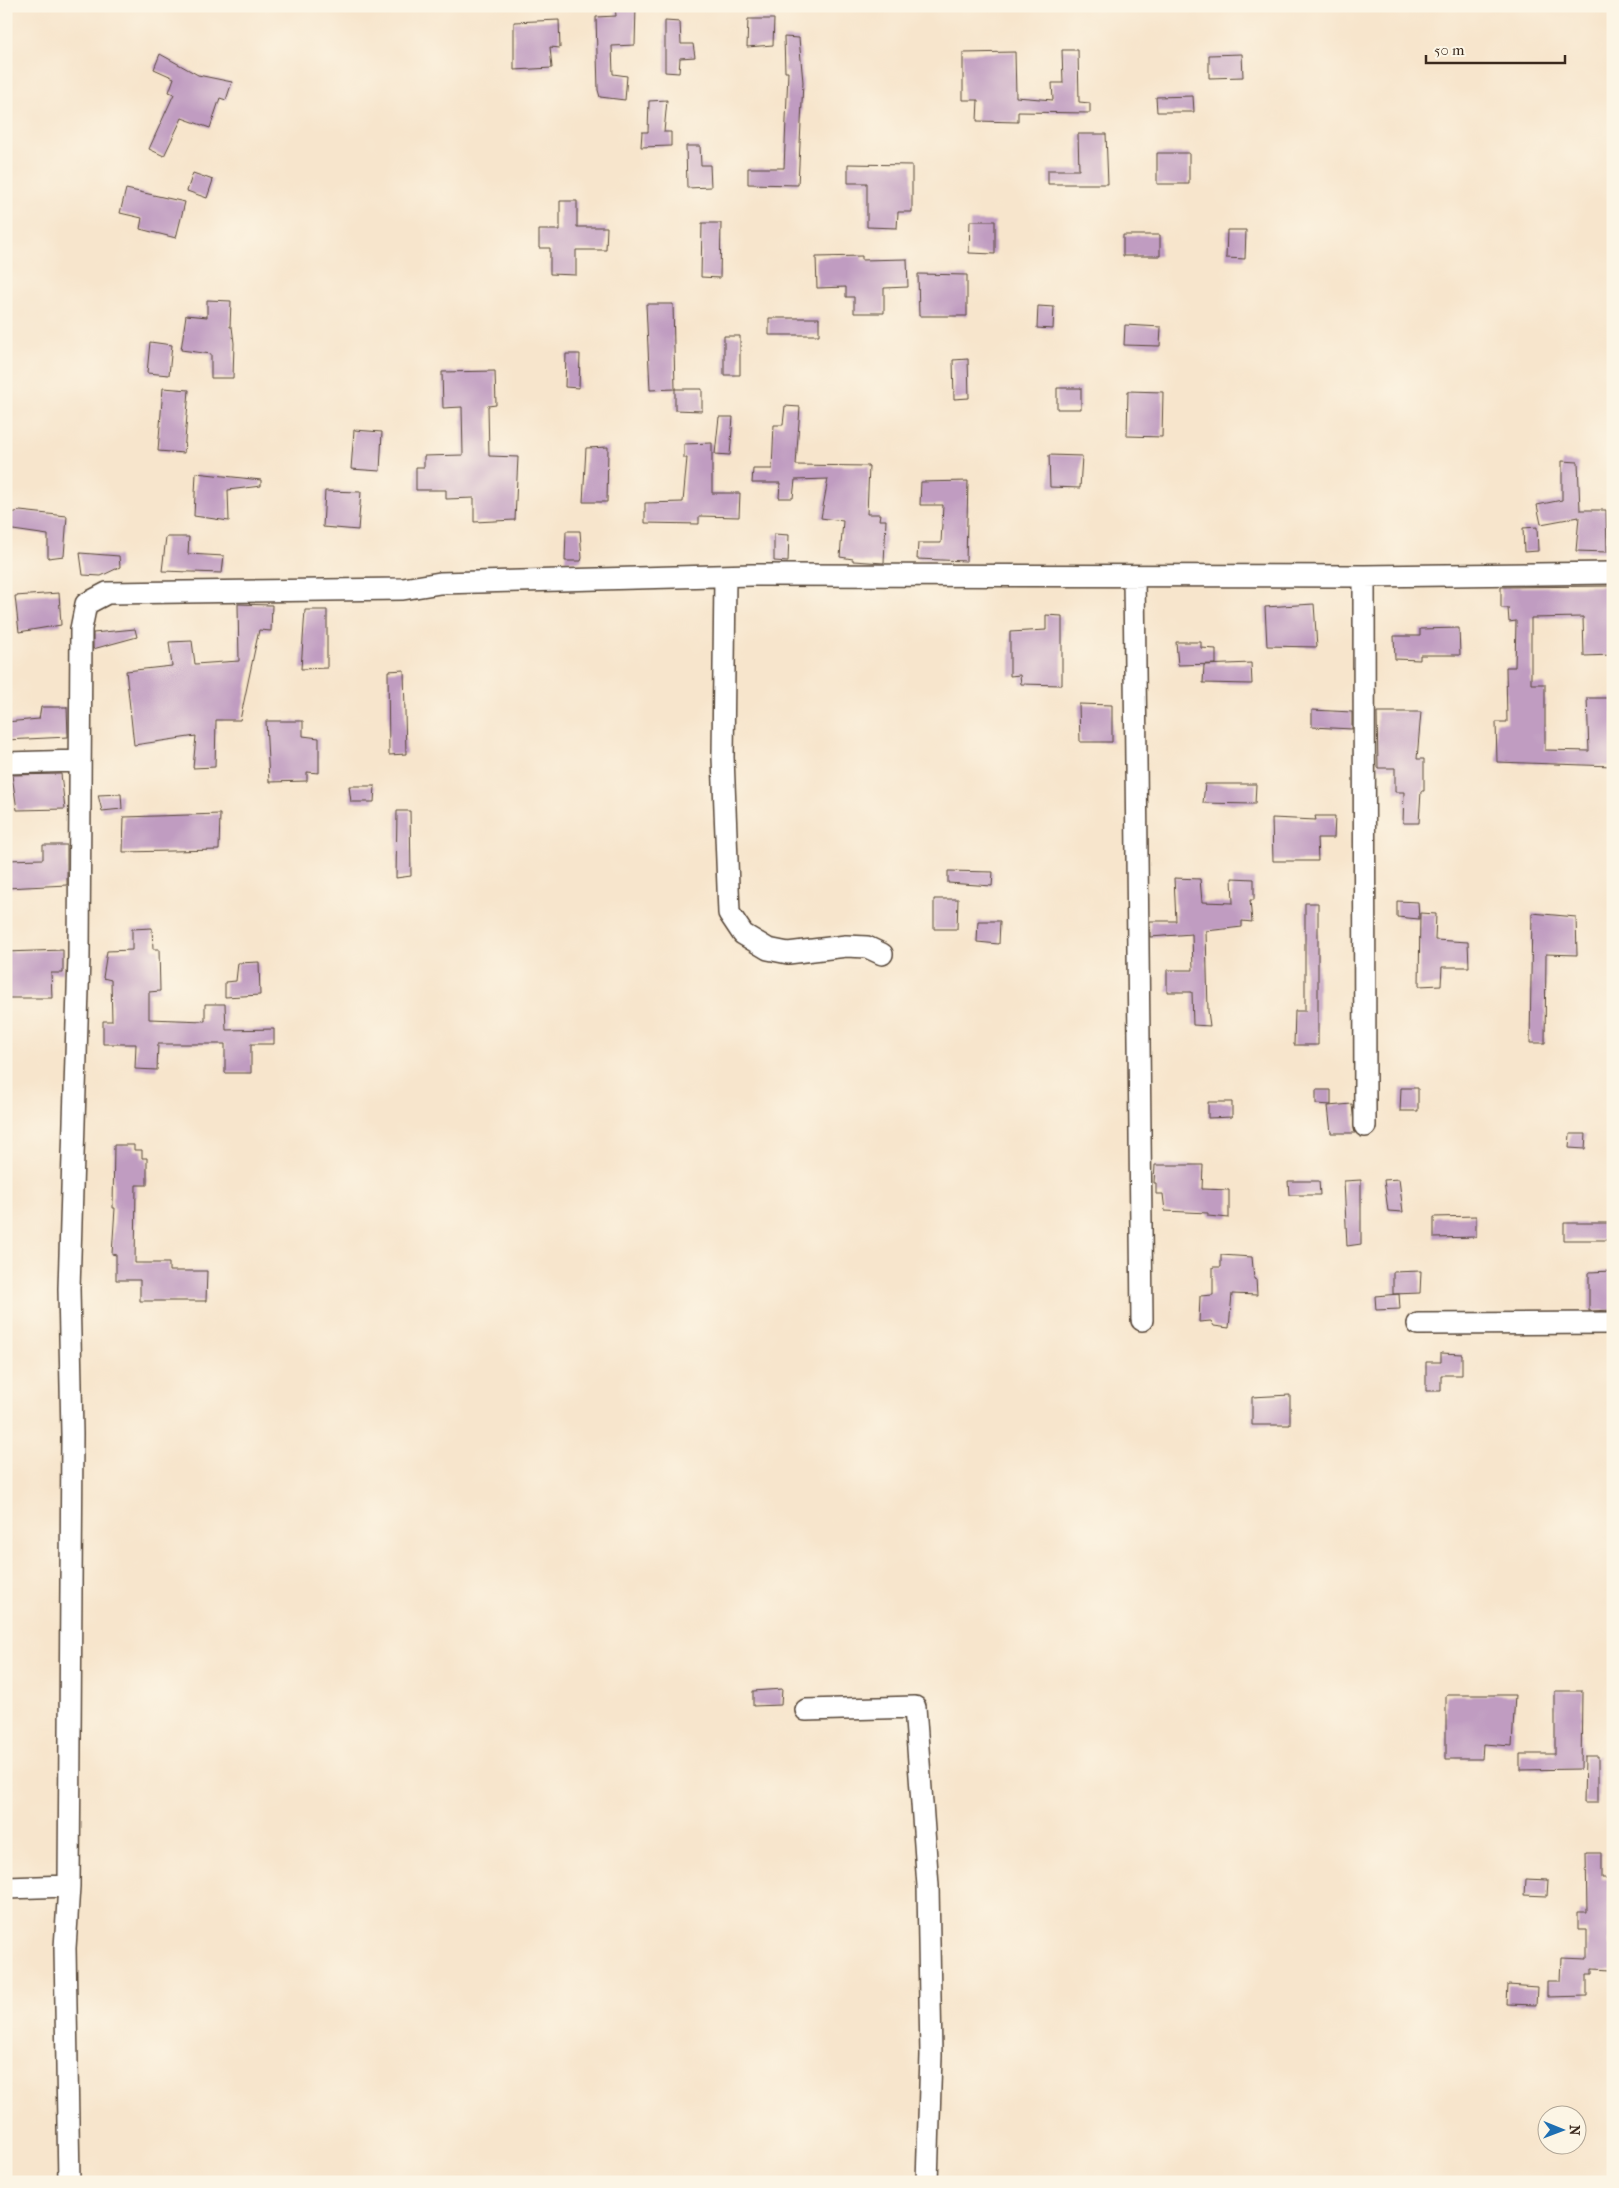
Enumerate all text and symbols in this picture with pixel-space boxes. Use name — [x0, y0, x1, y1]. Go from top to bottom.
scale bar — [1426, 32, 1565, 64]
text: 50 m — [1434, 41, 1465, 59]
north arrow — [1536, 2106, 1586, 2156]
text: N — [1566, 2125, 1583, 2136]

